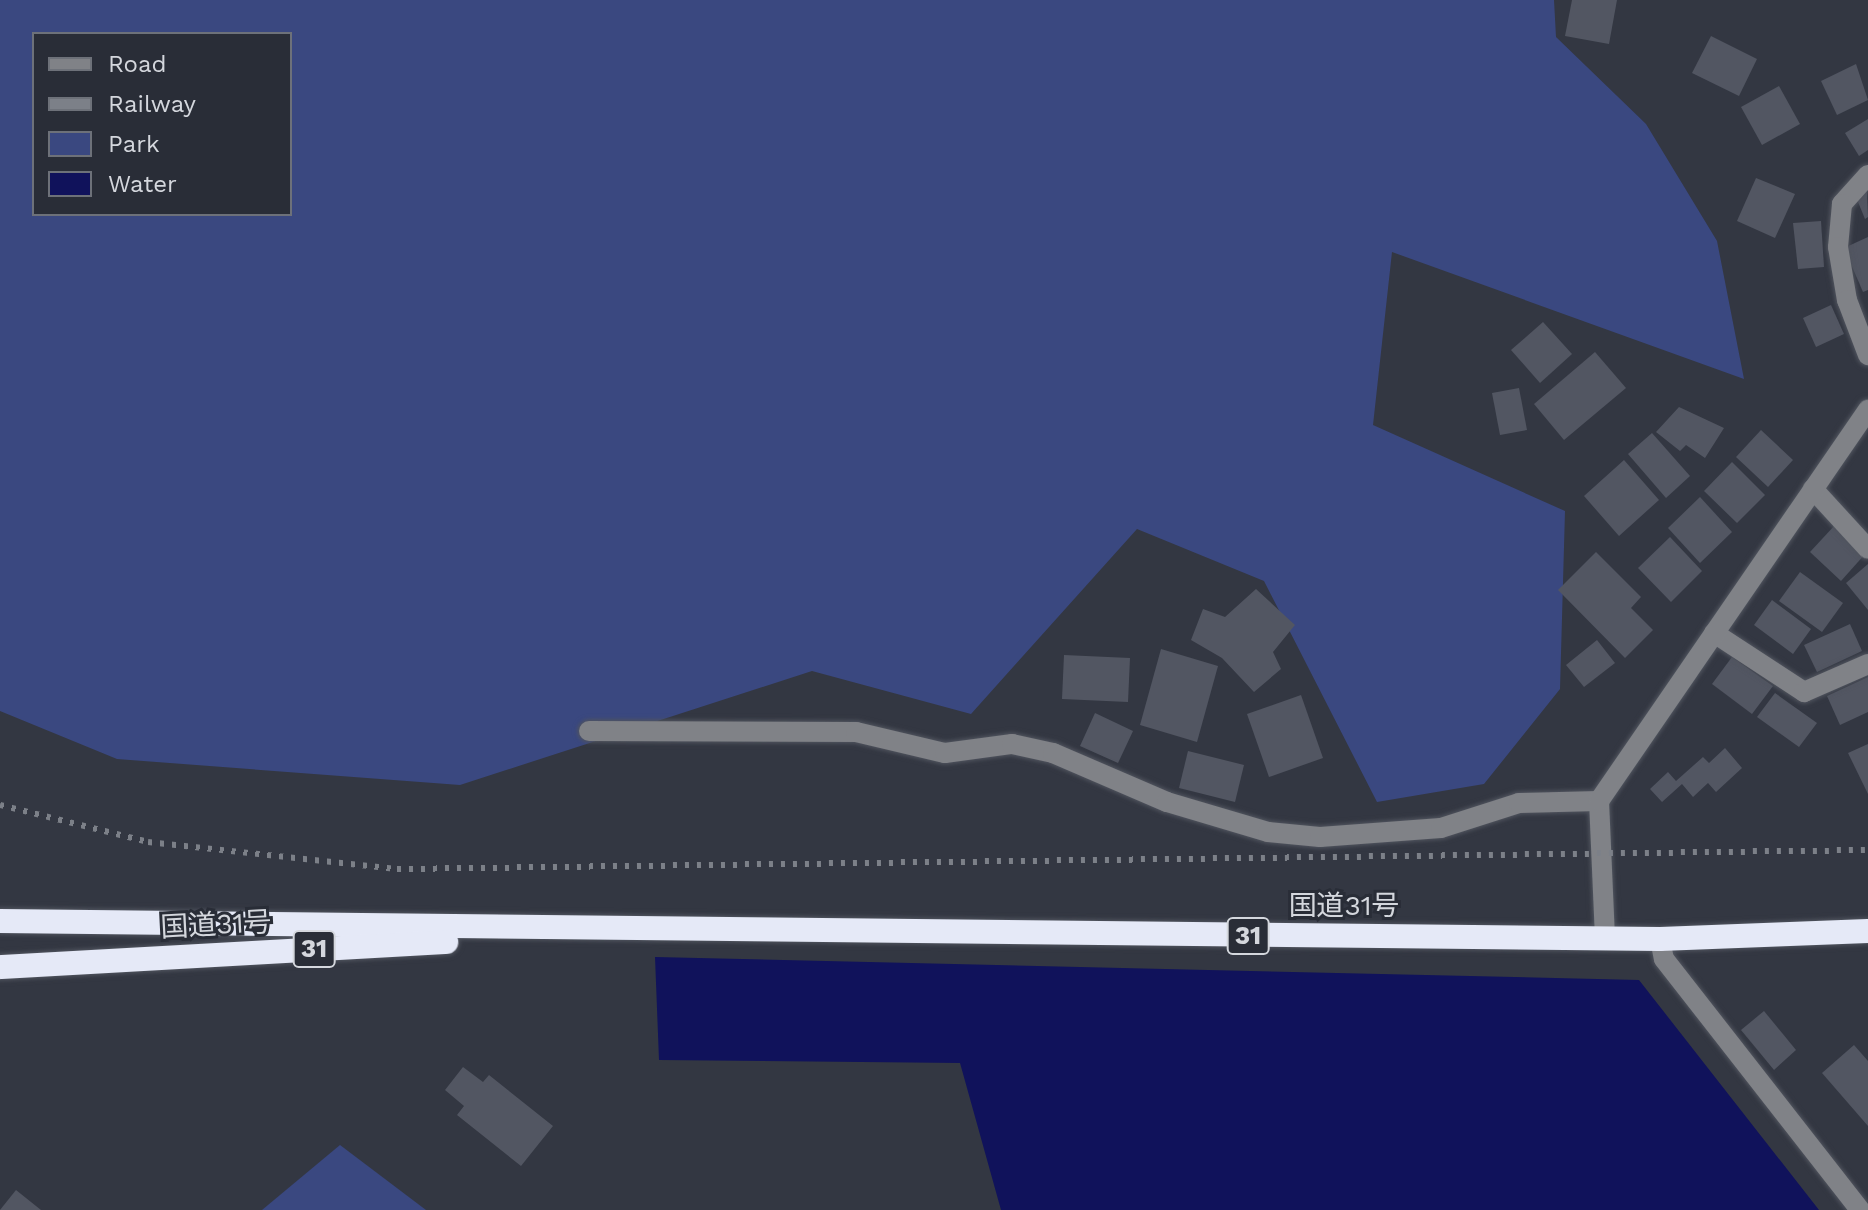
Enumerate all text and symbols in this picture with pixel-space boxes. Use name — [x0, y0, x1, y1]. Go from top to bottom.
legend — [32, 32, 292, 216]
text: Road — [108, 50, 167, 78]
text: Railway — [108, 90, 196, 118]
text: Park — [108, 130, 160, 158]
text: Water — [108, 170, 177, 198]
street label: 国道31号 — [1288, 889, 1400, 923]
street label: 国道31号 — [160, 905, 272, 945]
road number: 31 — [1226, 914, 1270, 958]
road number: 31 — [292, 927, 336, 971]

